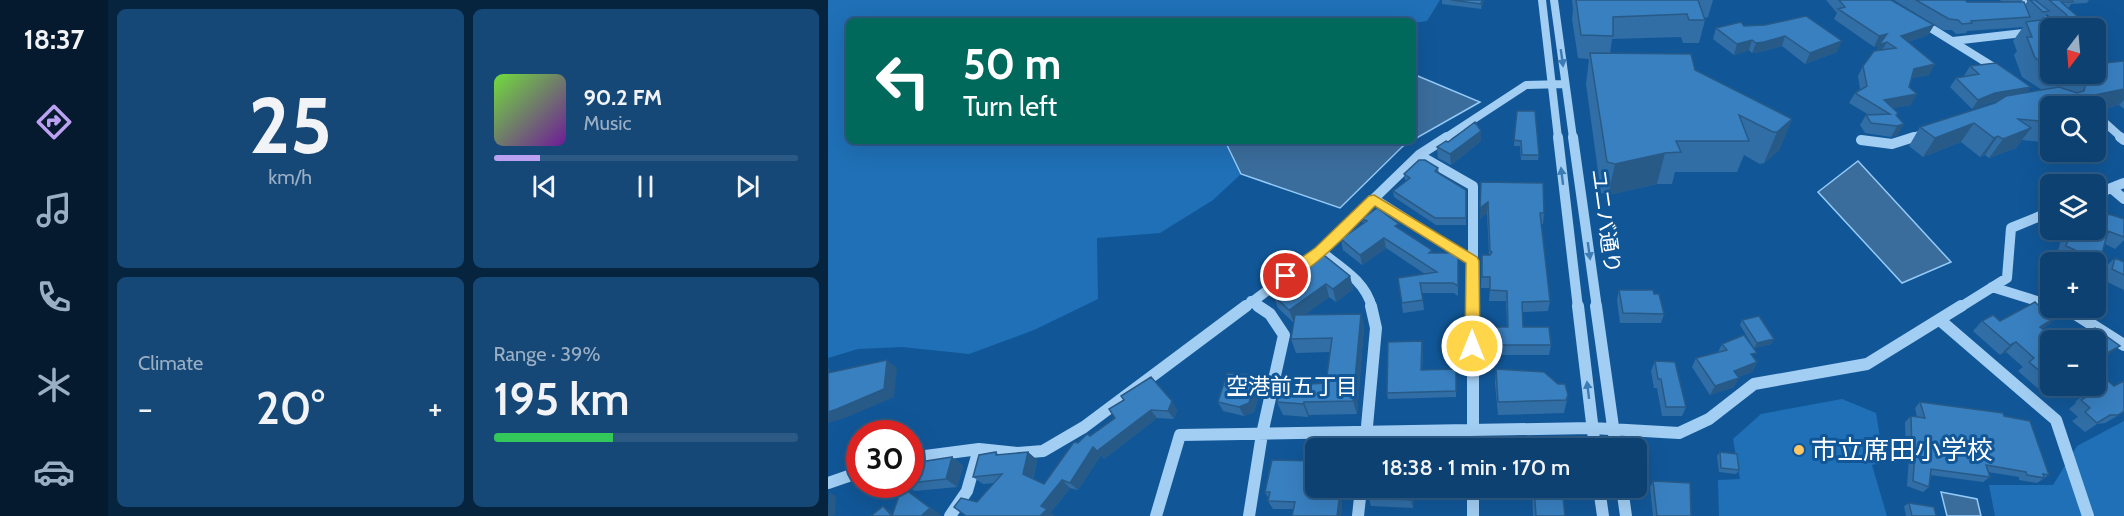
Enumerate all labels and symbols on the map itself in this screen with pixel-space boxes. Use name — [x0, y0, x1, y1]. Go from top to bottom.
north arrow — [2040, 18, 2106, 84]
one-way arrow — [1557, 49, 1566, 68]
one-way arrow — [1557, 166, 1567, 185]
street label: ユニバ通り — [1586, 167, 1626, 275]
one-way arrow — [1585, 242, 1594, 261]
pin — [1260, 250, 1311, 301]
position arrow — [1440, 314, 1504, 378]
district label: 空港前五丁目 — [1226, 373, 1358, 400]
one-way arrow — [1583, 381, 1592, 400]
speed limit sign: 30 — [846, 420, 924, 498]
place label: 市立席田小学校 — [1811, 434, 1993, 466]
marker: 市立席田小学校 — [1792, 443, 1806, 457]

